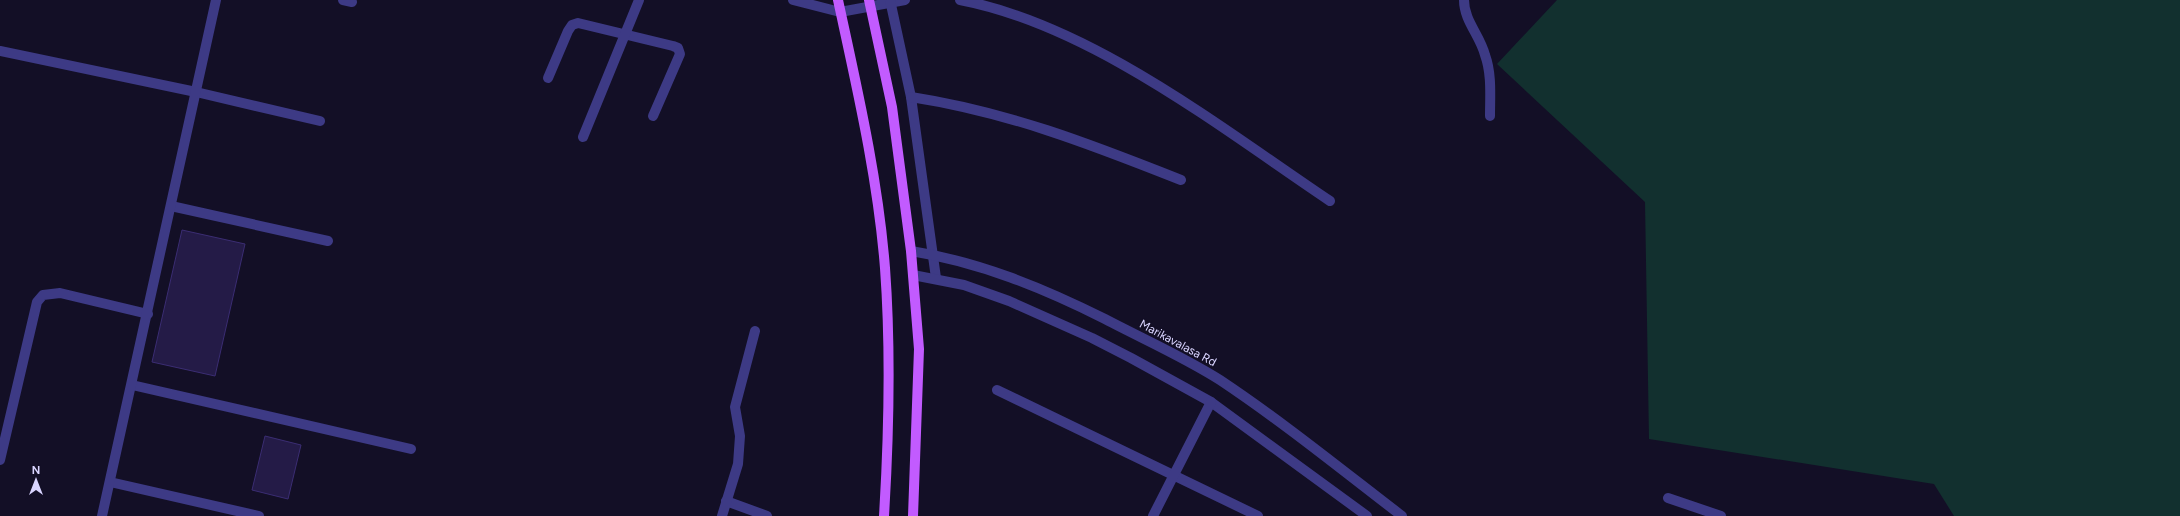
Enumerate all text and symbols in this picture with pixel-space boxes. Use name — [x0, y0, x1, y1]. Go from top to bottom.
street label: Marikavalasa Rd — [1137, 317, 1219, 369]
north arrow — [16, 460, 56, 500]
text: N — [32, 464, 40, 477]

